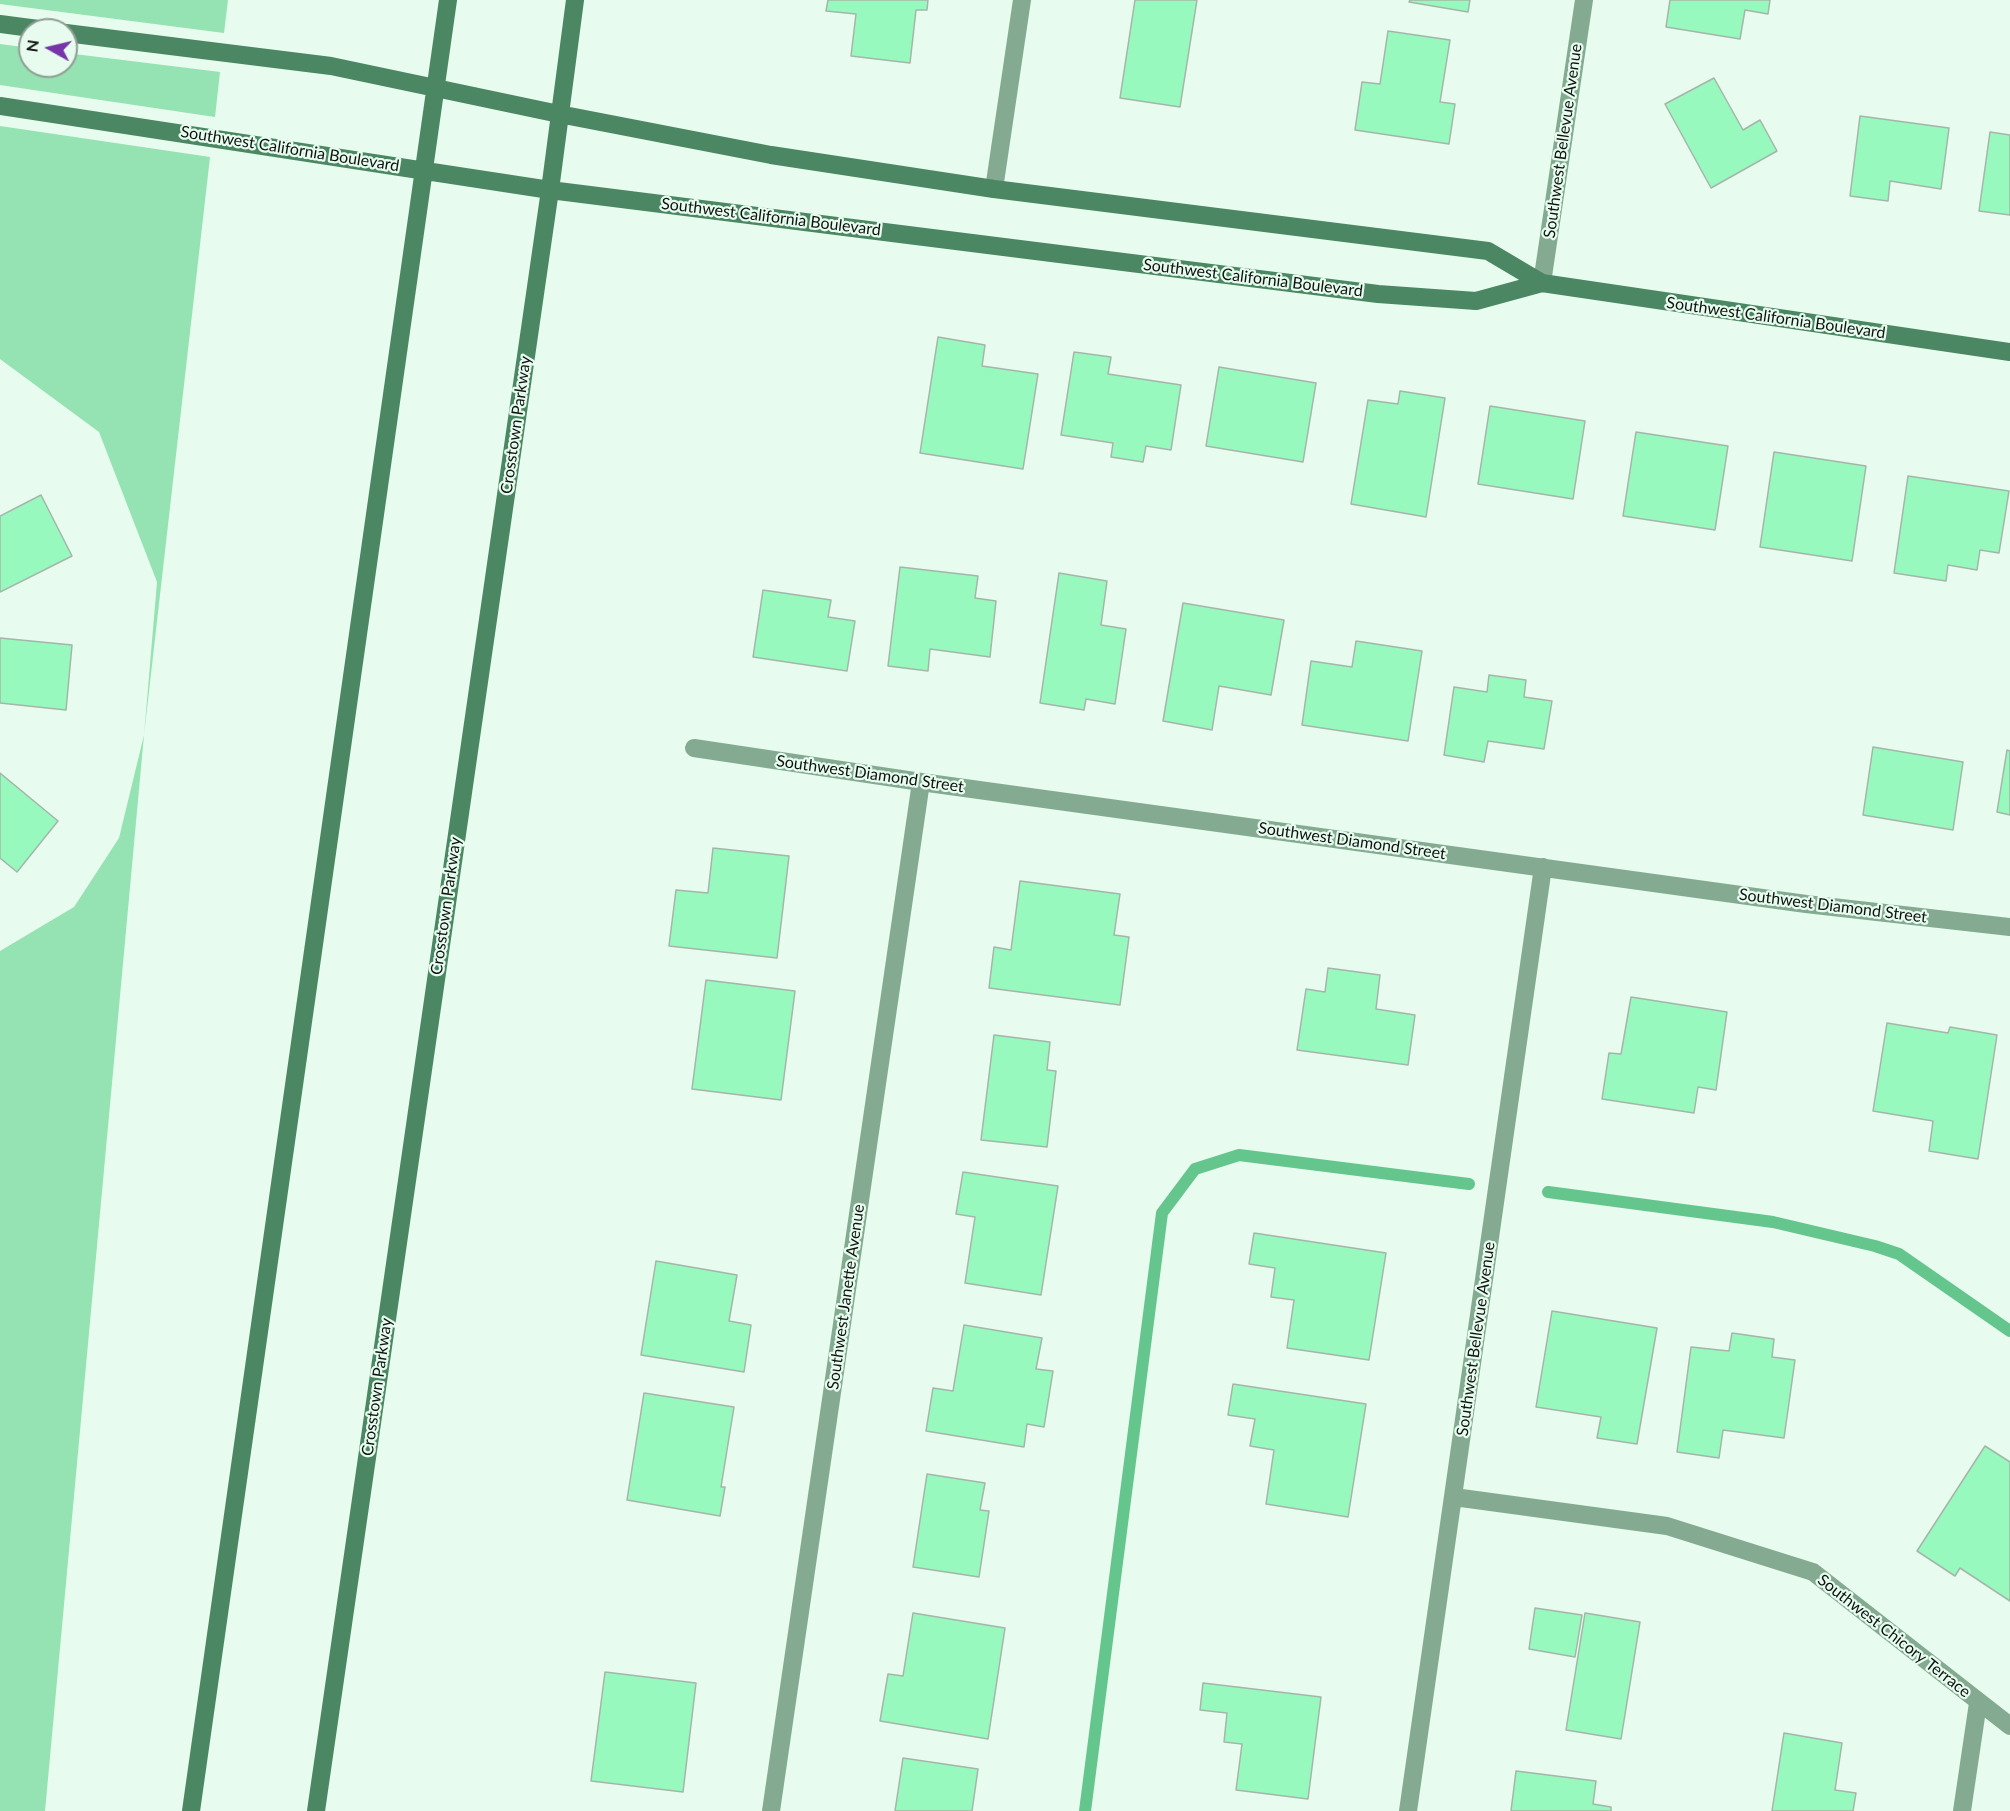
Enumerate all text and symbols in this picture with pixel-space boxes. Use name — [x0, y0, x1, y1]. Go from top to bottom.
north arrow — [18, 18, 78, 78]
text: N — [21, 38, 42, 53]
street label: Southwest Bellevue Avenue — [1540, 43, 1586, 239]
street label: Southwest California Boulevard — [179, 122, 401, 176]
street label: Southwest California Boulevard — [660, 194, 882, 240]
street label: Southwest California Boulevard — [1142, 255, 1364, 301]
street label: Southwest California Boulevard — [1665, 293, 1887, 343]
street label: Crosstown Parkway — [497, 355, 535, 495]
street label: Southwest Diamond Street — [775, 751, 965, 797]
street label: Southwest Diamond Street — [1257, 818, 1447, 864]
street label: Crosstown Parkway — [427, 836, 465, 976]
street label: Southwest Diamond Street — [1738, 885, 1928, 927]
street label: Southwest Janette Avenue — [823, 1203, 869, 1391]
street label: Southwest Bellevue Avenue — [1453, 1241, 1499, 1437]
street label: Crosstown Parkway — [358, 1317, 396, 1457]
street label: Southwest Chicory Terrace — [1814, 1570, 1974, 1702]

